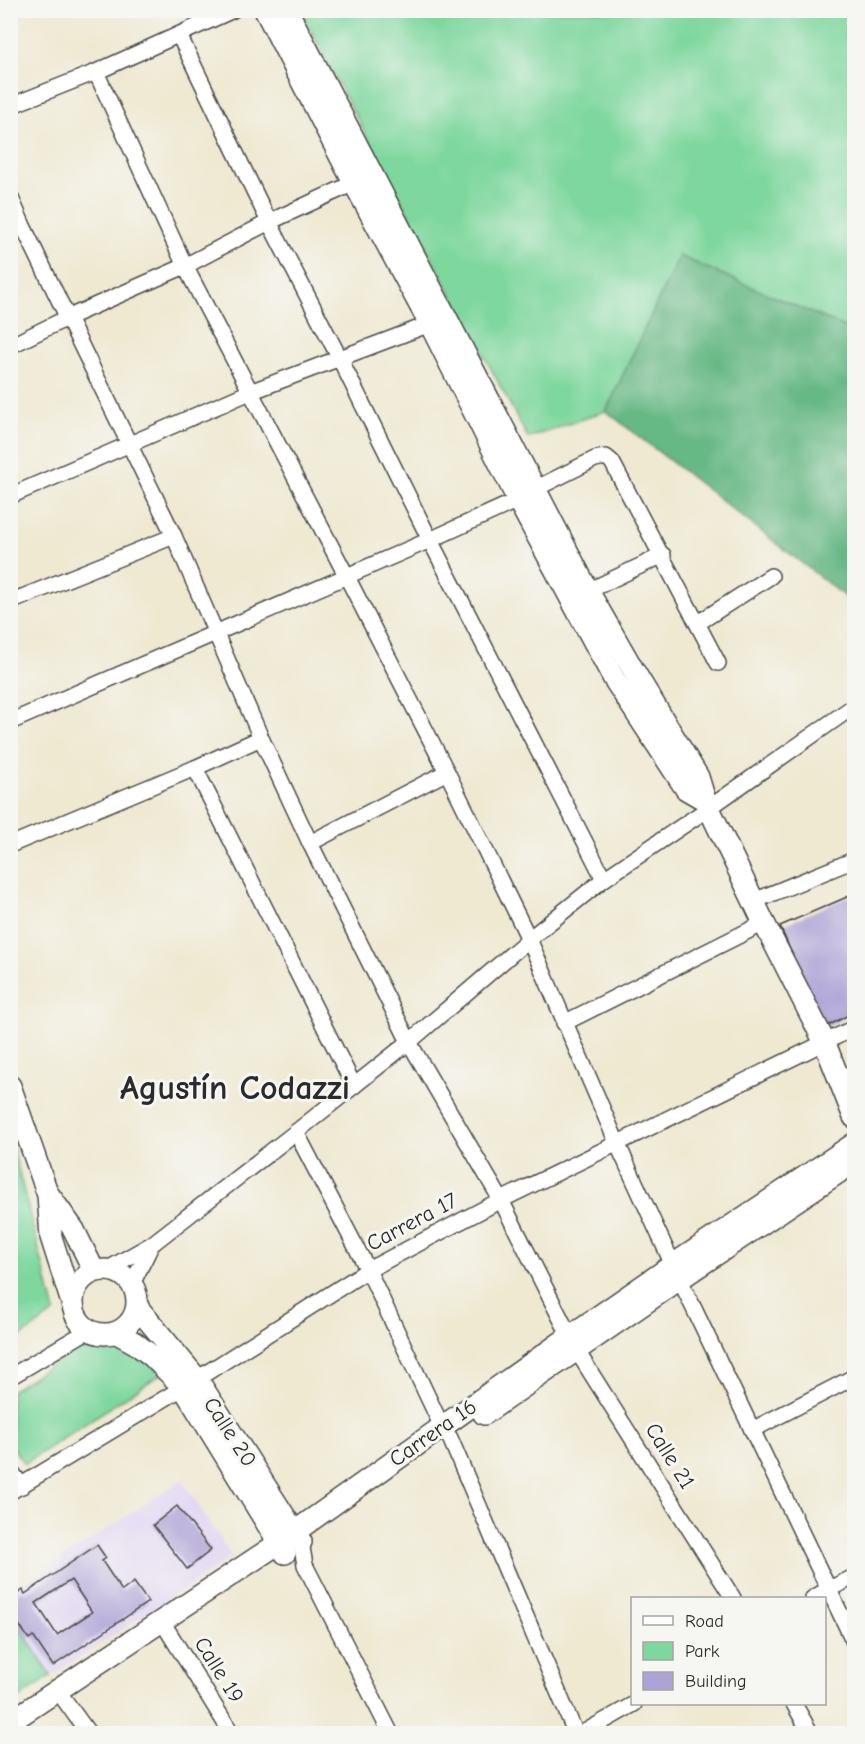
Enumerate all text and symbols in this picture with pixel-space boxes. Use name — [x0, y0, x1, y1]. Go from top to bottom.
district label: Agustín Codazzi — [120, 1068, 350, 1108]
street label: Carrera 17 — [362, 1187, 462, 1257]
street label: Calle 20 — [198, 1392, 262, 1472]
street label: Carrera 16 — [384, 1394, 482, 1472]
street label: Calle 21 — [640, 1418, 700, 1494]
legend — [631, 1597, 826, 1705]
text: Road — [685, 1611, 724, 1632]
street label: Calle 19 — [189, 1632, 249, 1708]
text: Park — [685, 1641, 720, 1662]
text: Building — [685, 1671, 747, 1692]

